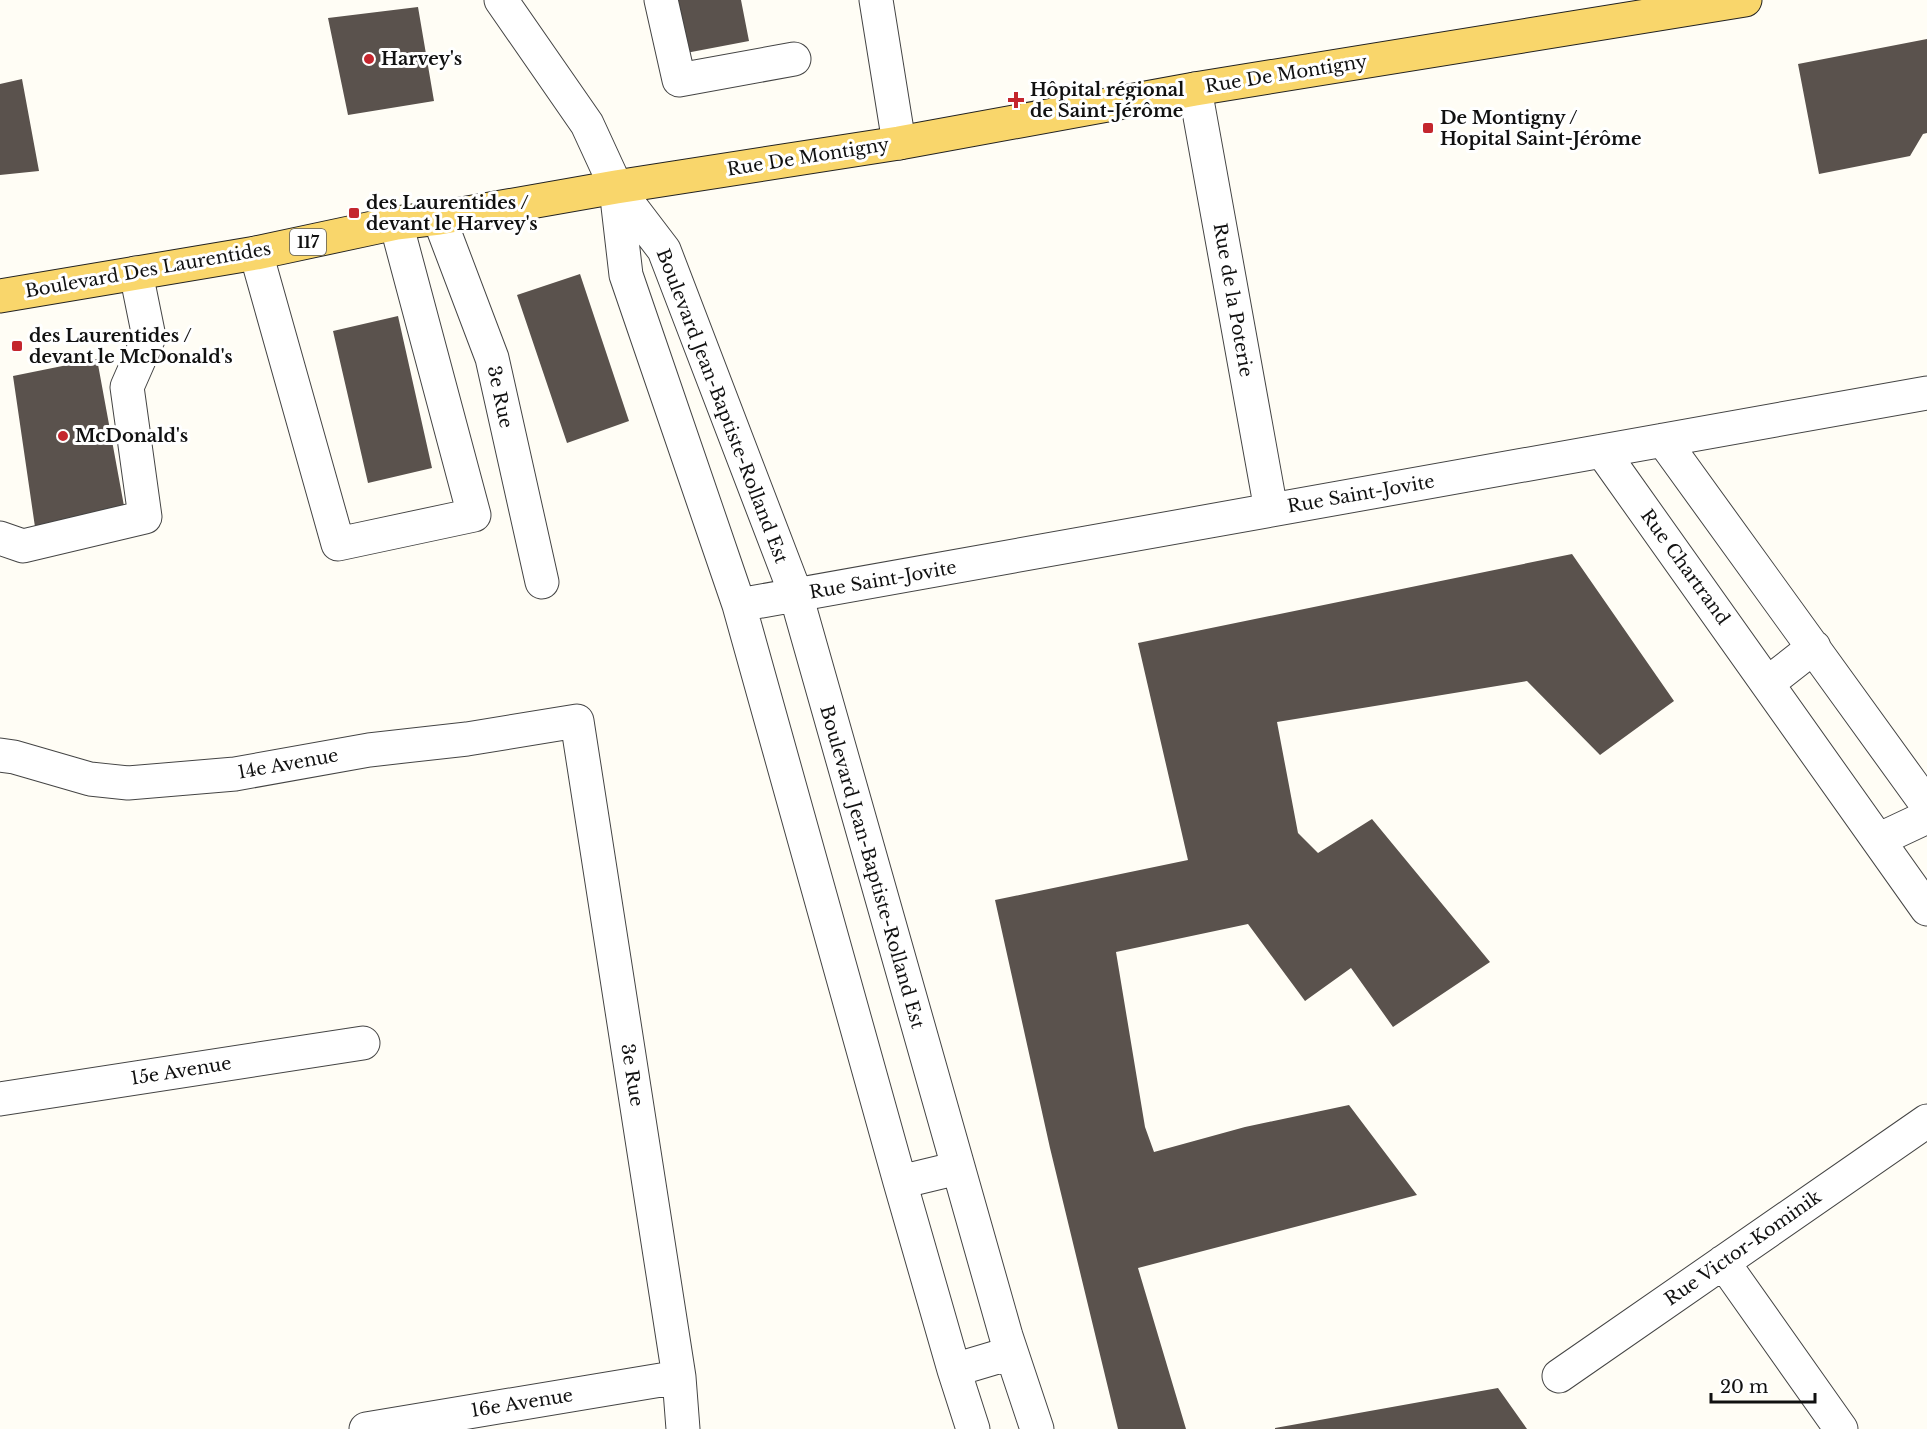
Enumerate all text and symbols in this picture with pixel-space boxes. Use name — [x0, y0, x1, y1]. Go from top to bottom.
place label: Harvey's — [381, 48, 462, 70]
street label: Rue De Montigny — [1203, 50, 1369, 98]
marker: Harvey's — [362, 52, 376, 66]
place label: Hôpital régional de Saint-Jérôme — [1030, 79, 1185, 122]
marker: Hôpital régional de Saint-Jérôme — [1007, 91, 1025, 109]
place label: De Montigny / Hopital Saint-Jérôme — [1440, 107, 1641, 150]
marker: De Montigny / Hopital Saint-Jérôme — [1421, 121, 1435, 135]
street label: Rue De Montigny — [725, 133, 891, 181]
place label: des Laurentides / devant le Harvey's — [366, 192, 538, 235]
marker: des Laurentides / devant le Harvey's — [347, 206, 361, 220]
street label: Rue de la Poterie — [1209, 221, 1257, 379]
road number: 117 — [290, 229, 326, 255]
street label: Boulevard Des Laurentides — [23, 238, 273, 302]
street label: Boulevard Jean-Baptiste-Rolland Est — [652, 246, 792, 567]
place label: des Laurentides / devant le McDonald's — [29, 325, 233, 368]
marker: des Laurentides / devant le McDonald's — [10, 339, 24, 353]
street label: 3e Rue — [483, 364, 517, 430]
place label: McDonald's — [75, 425, 188, 447]
marker: McDonald's — [56, 429, 70, 443]
street label: Rue Saint-Jovite — [1286, 470, 1436, 518]
street label: Rue Chartrand — [1636, 505, 1734, 629]
street label: Rue Saint-Jovite — [808, 556, 958, 604]
street label: Boulevard Jean-Baptiste-Rolland Est — [815, 703, 929, 1031]
street label: 14e Avenue — [236, 744, 340, 784]
street label: 3e Rue — [616, 1042, 648, 1108]
street label: 15e Avenue — [129, 1052, 233, 1090]
street label: Rue Victor-Kominik — [1661, 1186, 1825, 1310]
scale bar — [1711, 1366, 1814, 1404]
text: 20 m — [1720, 1376, 1768, 1398]
street label: 16e Avenue — [469, 1384, 575, 1422]

